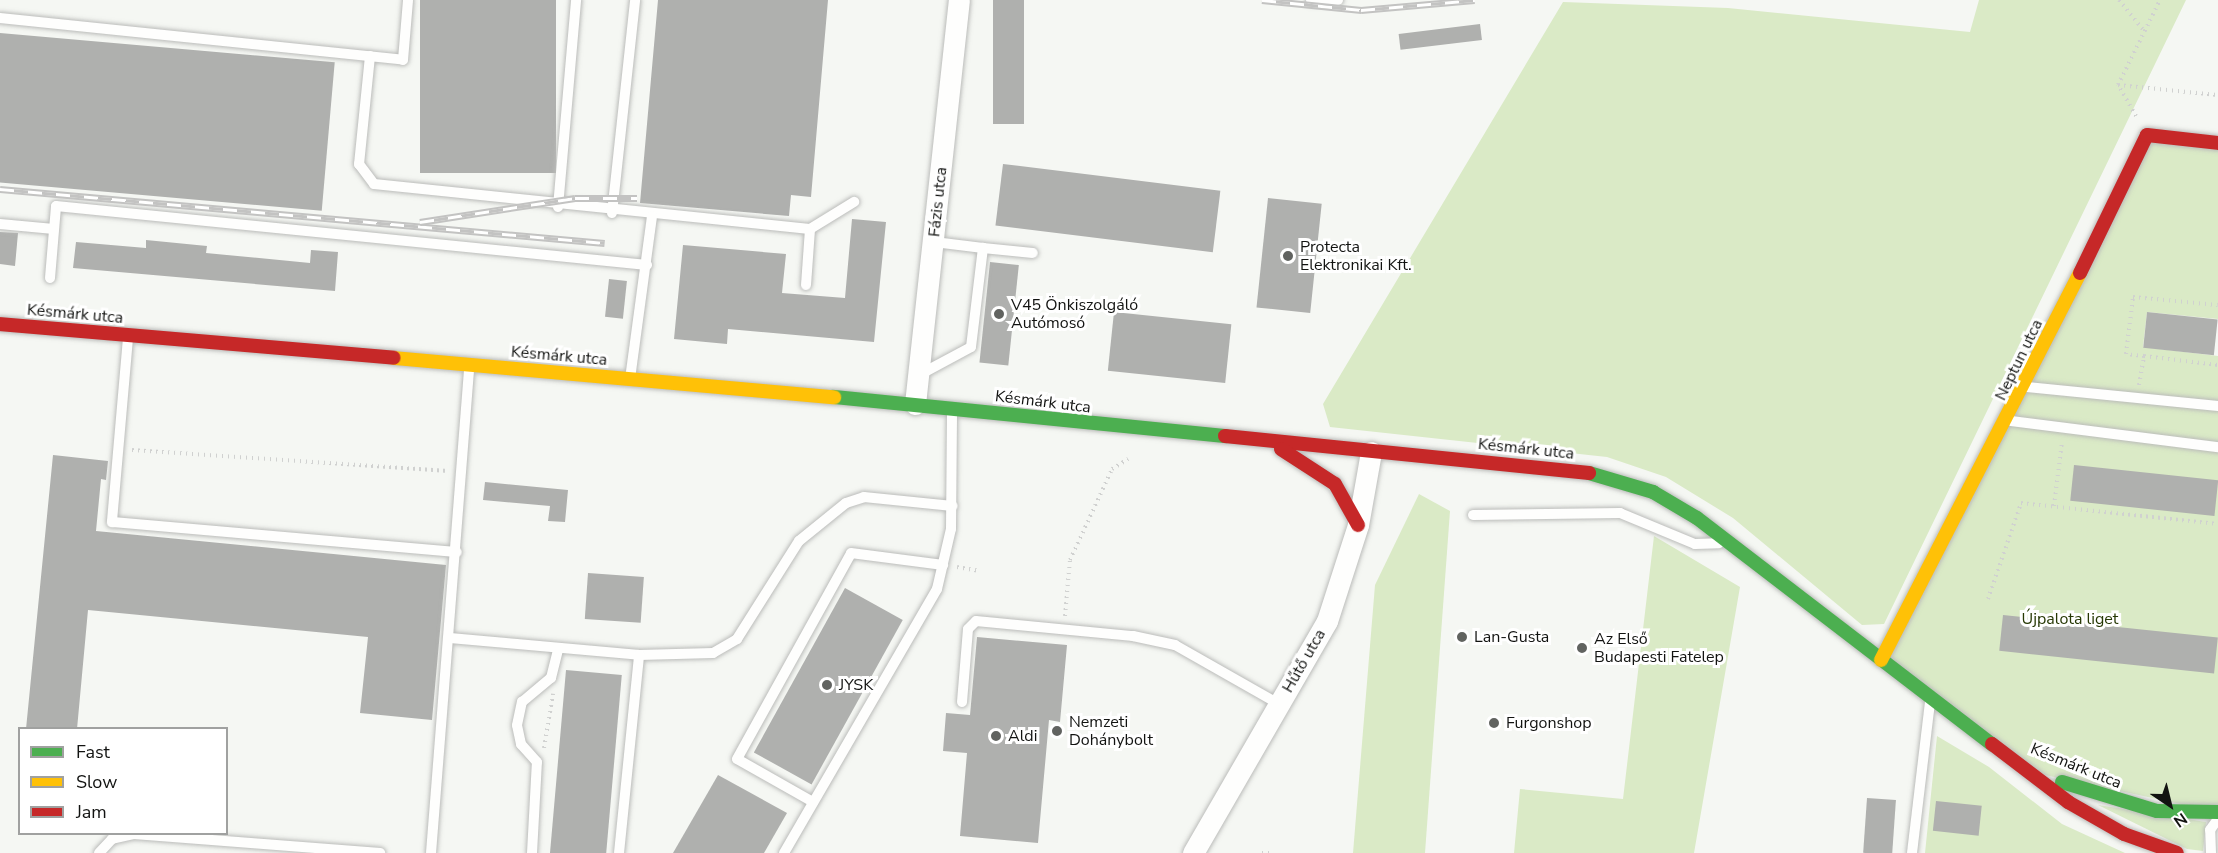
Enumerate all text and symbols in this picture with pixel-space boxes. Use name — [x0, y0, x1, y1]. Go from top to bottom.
street label: Fázis utca — [925, 166, 951, 238]
place label: Protecta Elektronikai Kft. — [1300, 237, 1412, 275]
marker: Protecta Elektronikai Kft. — [1281, 249, 1295, 263]
place label: V45 Önkiszolgáló Autómosó — [1011, 295, 1138, 333]
street label: Késmárk utca — [26, 300, 124, 328]
marker: V45 Önkiszolgáló Autómosó — [992, 307, 1006, 321]
street label: Neptun utca — [1991, 316, 2047, 404]
street label: Késmárk utca — [510, 342, 608, 370]
street label: Késmárk utca — [994, 387, 1092, 417]
street label: Késmárk utca — [1477, 434, 1575, 464]
park label: Újpalota liget — [2022, 609, 2118, 629]
street label: Hűtő utca — [1278, 626, 1330, 696]
place label: Lan-Gusta — [1474, 627, 1549, 647]
place label: Az Első Budapesti Fatelep — [1594, 629, 1724, 667]
marker: Lan-Gusta — [1455, 630, 1469, 644]
marker: Az Első Budapesti Fatelep — [1575, 641, 1589, 655]
place label: JYSK — [839, 675, 873, 695]
marker: JYSK — [820, 678, 834, 692]
place label: Nemzeti Dohánybolt — [1069, 712, 1153, 750]
place label: Furgonshop — [1506, 713, 1592, 733]
marker: Furgonshop — [1487, 716, 1501, 730]
marker: Nemzeti Dohánybolt — [1050, 724, 1064, 738]
place label: Aldi — [1008, 726, 1037, 746]
legend — [18, 727, 228, 835]
marker: Aldi — [989, 729, 1003, 743]
street label: Késmárk utca — [2028, 739, 2124, 793]
text: Fast — [76, 740, 110, 764]
text: Slow — [76, 770, 117, 794]
north arrow — [2140, 775, 2200, 835]
text: Jam — [76, 800, 107, 824]
text: N — [2169, 807, 2192, 832]

